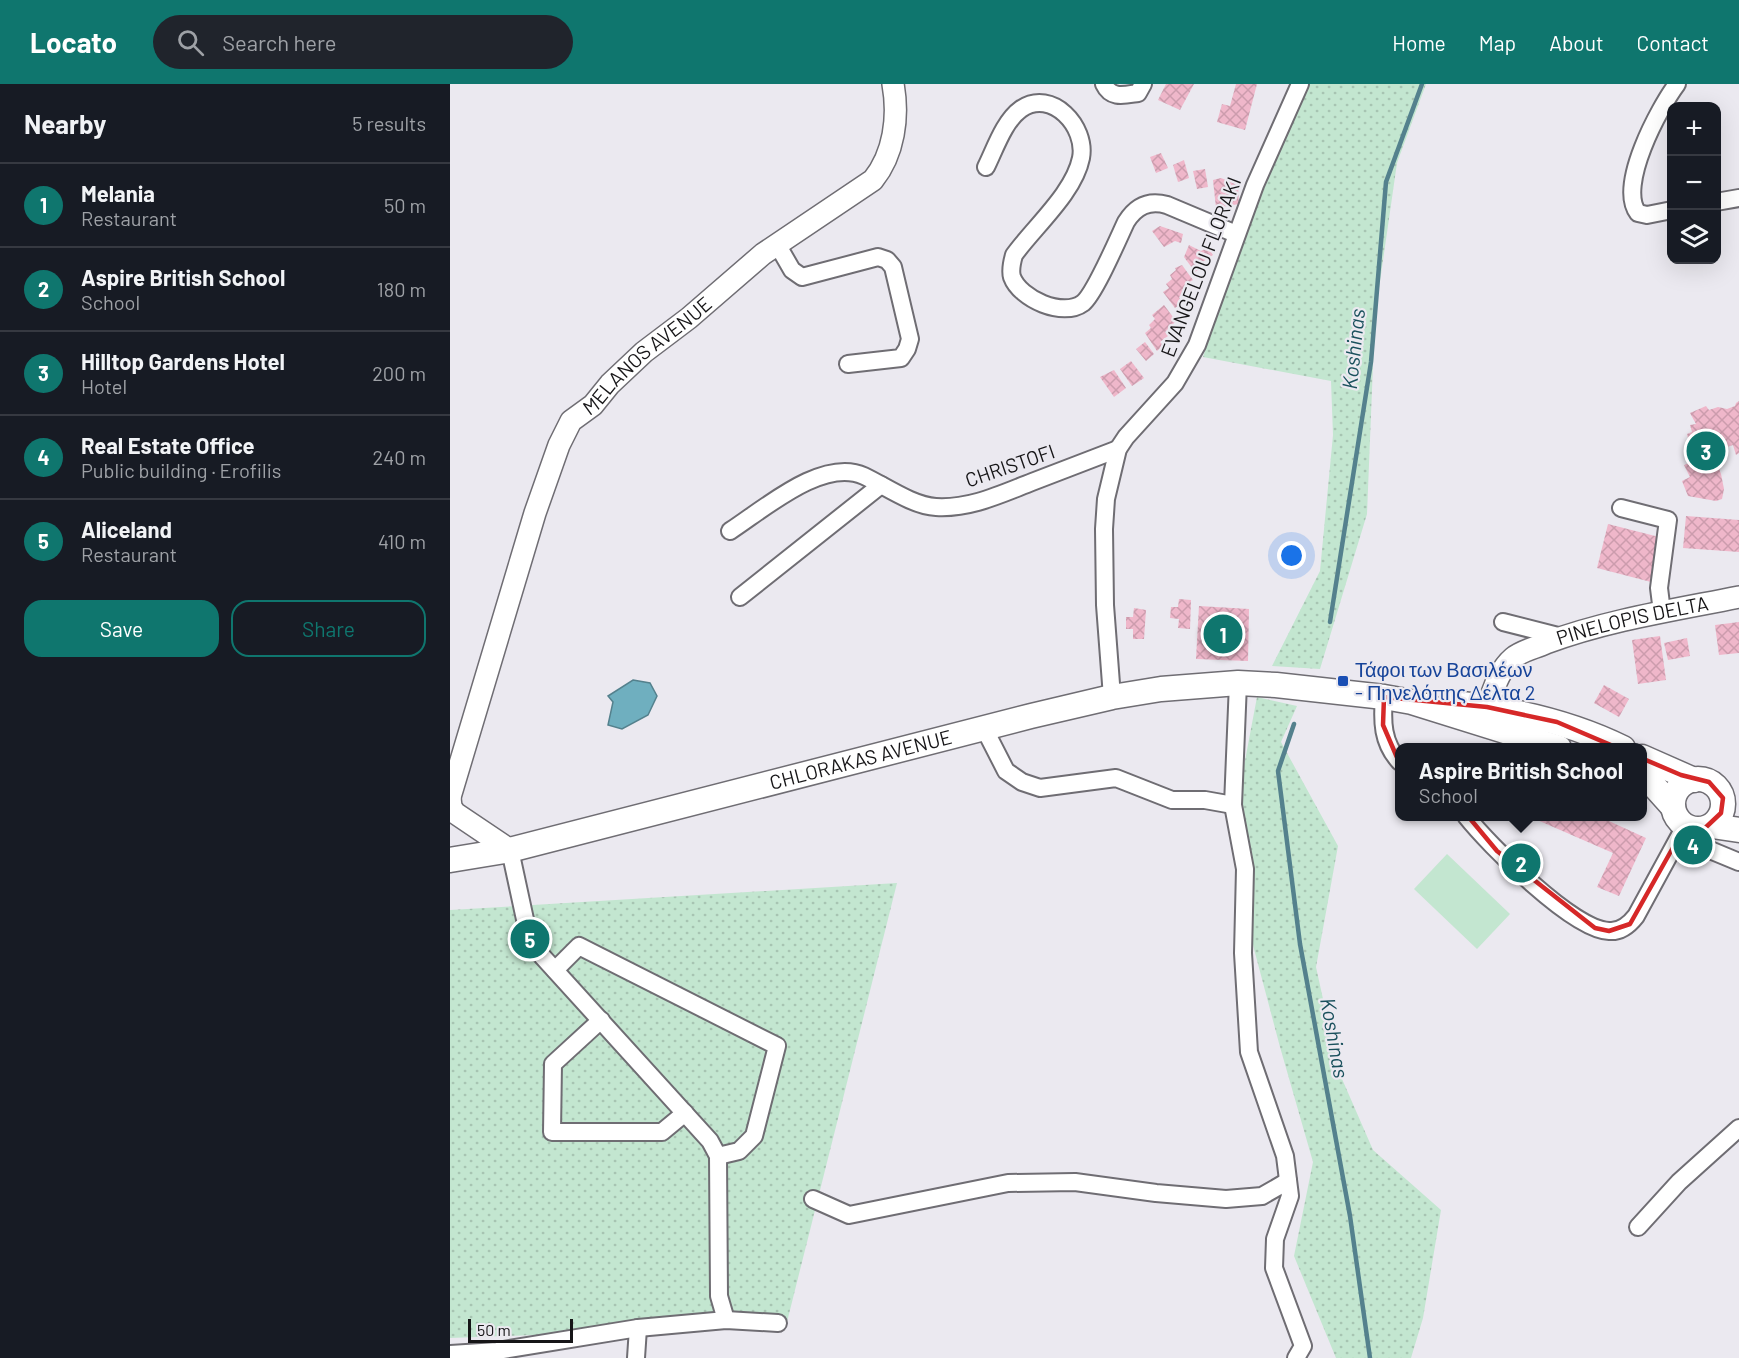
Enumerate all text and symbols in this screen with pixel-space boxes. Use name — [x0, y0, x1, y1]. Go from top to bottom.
search box — [153, 15, 573, 69]
text: Locato — [30, 25, 117, 59]
icon: search — [174, 26, 207, 59]
text: Search here — [222, 29, 337, 55]
text: Home — [1392, 30, 1446, 55]
text: Map — [1479, 30, 1516, 55]
text: About — [1549, 30, 1604, 55]
text: Contact — [1637, 30, 1709, 55]
map controls — [1667, 102, 1721, 264]
button: + — [1667, 102, 1721, 156]
text: Nearby — [24, 108, 106, 139]
text: 5 results — [352, 111, 426, 135]
button: − — [1667, 156, 1721, 210]
street label: EVANGELOU FLORAKI — [1155, 173, 1245, 360]
text: Melania — [81, 180, 155, 206]
text: 1 — [40, 193, 47, 217]
text: 50 m — [384, 193, 426, 217]
text: Restaurant — [81, 206, 177, 230]
button: layers — [1667, 210, 1721, 264]
text: Aspire British School — [81, 264, 285, 290]
text: 2 — [38, 277, 49, 301]
text: 180 m — [377, 277, 426, 301]
text: School — [81, 290, 140, 314]
street label: MELANOS AVENUE — [578, 291, 716, 419]
water label: Koshinas — [1336, 307, 1369, 390]
text: Hilltop Gardens Hotel — [81, 348, 285, 374]
text: 3 — [38, 361, 49, 385]
text: 200 m — [372, 361, 426, 385]
text: Hotel — [81, 374, 127, 398]
pin: 3 — [1686, 428, 1726, 473]
text: Real Estate Office — [81, 432, 255, 458]
street label: CHRISTOFI — [962, 439, 1058, 492]
text: 4 — [37, 445, 50, 469]
text: 240 m — [372, 445, 426, 469]
text: Public building · Erofilis — [81, 458, 281, 482]
text: Aliceland — [81, 516, 172, 542]
text: 5 — [38, 529, 49, 553]
text: 410 m — [378, 529, 426, 553]
your location — [1277, 541, 1306, 570]
text: Restaurant — [81, 542, 177, 566]
street label: PINELOPIS DELTA — [1553, 590, 1710, 649]
button: Save — [24, 600, 219, 657]
button: Share — [231, 600, 426, 657]
pin: 1 — [1204, 612, 1242, 656]
place label: Τάφοι των Βασιλέων - Πηνελόπης Δέλτα 2 — [1355, 657, 1535, 704]
marker: Τάφοι των Βασιλέων - Πηνελόπης Δέλτα 2 — [1336, 674, 1350, 688]
street label: CHLORAKAS AVENUE — [767, 724, 954, 794]
popup — [1395, 743, 1647, 821]
text: Aspire British School — [1419, 757, 1623, 783]
text: School — [1419, 783, 1478, 807]
pin: 4 — [1674, 822, 1712, 867]
pin: 2 — [1502, 840, 1540, 886]
pin: 5 — [510, 916, 550, 962]
water label: Koshinas — [1316, 996, 1355, 1080]
scale bar — [468, 1316, 573, 1344]
text: 50 m — [477, 1320, 511, 1339]

